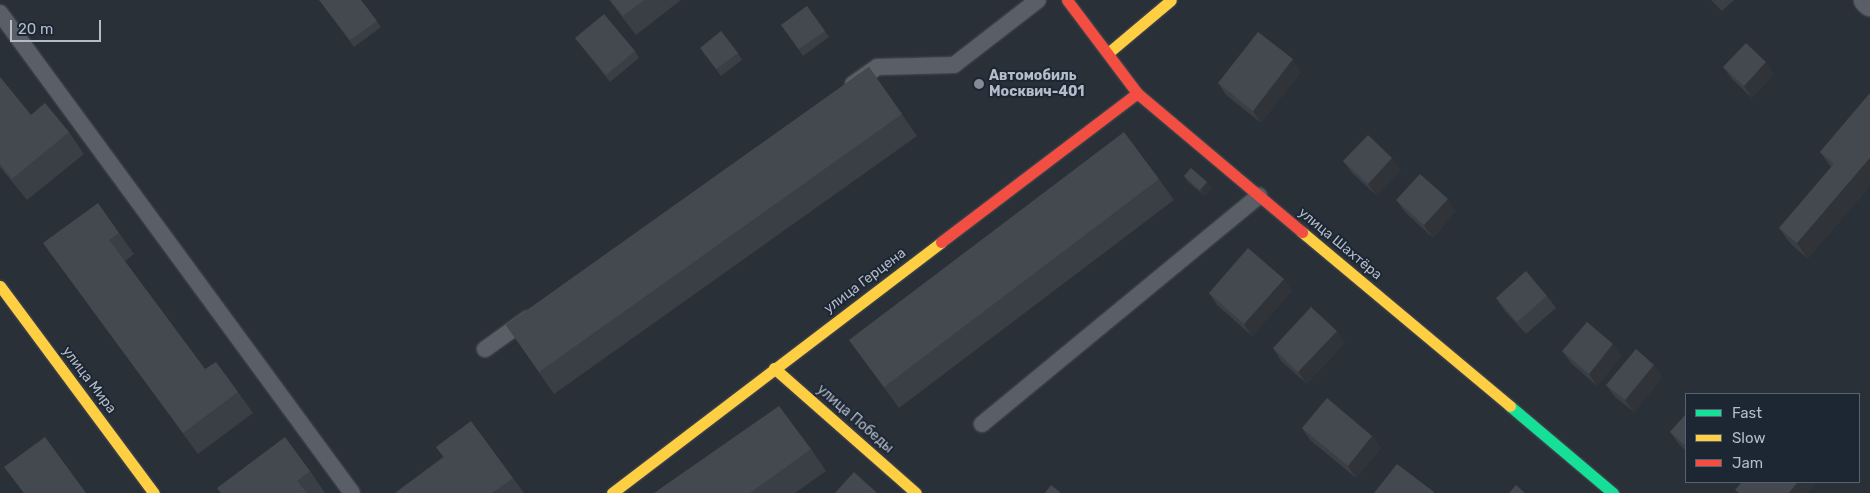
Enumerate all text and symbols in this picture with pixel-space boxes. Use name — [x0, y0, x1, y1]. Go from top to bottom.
scale bar — [12, 10, 104, 42]
text: 20 m — [18, 20, 53, 38]
place label: Автомобиль Москвич-401 — [989, 68, 1084, 100]
marker: Автомобиль Москвич-401 — [973, 78, 985, 90]
street label: улица Шахтёра — [1295, 204, 1385, 284]
street label: улица Герцена — [821, 245, 909, 317]
street label: улица Мира — [58, 343, 120, 417]
street label: улица Победы — [813, 381, 897, 457]
legend — [1685, 393, 1860, 483]
text: Fast — [1732, 404, 1762, 422]
text: Slow — [1732, 429, 1765, 447]
text: Jam — [1732, 454, 1763, 472]

